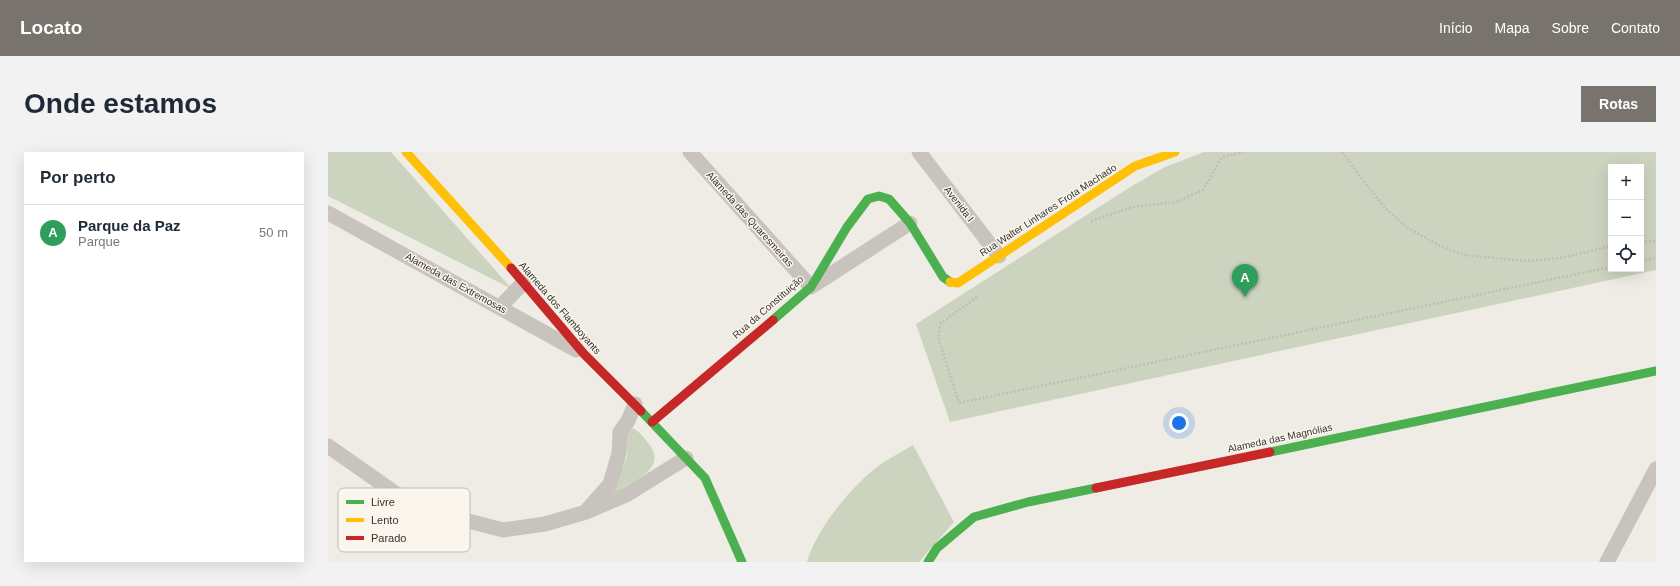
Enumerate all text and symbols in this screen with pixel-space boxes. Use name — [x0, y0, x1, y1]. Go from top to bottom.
text: Locato — [20, 17, 82, 38]
text: Início — [1439, 20, 1473, 36]
text: Mapa — [1495, 20, 1530, 36]
text: Sobre — [1552, 20, 1589, 36]
text: Contato — [1611, 20, 1660, 36]
button: Rotas — [1581, 86, 1656, 122]
text: Onde estamos — [24, 88, 217, 119]
street label: Rua Walter Linhares Frota Machado — [978, 161, 1119, 258]
map controls — [1608, 164, 1644, 272]
button: + — [1608, 164, 1644, 200]
text: Por perto — [40, 168, 116, 187]
street label: Alameda das Quaresmeiras — [704, 169, 796, 269]
street label: Avenida I — [942, 184, 976, 224]
button: − — [1608, 200, 1644, 236]
text: Parque da Paz — [78, 217, 181, 234]
text: A — [48, 225, 58, 240]
text: 50 m — [259, 225, 288, 240]
text: Parque — [78, 234, 120, 249]
button: locate — [1608, 236, 1644, 272]
street label: Alameda das Extremosas — [404, 251, 508, 315]
street label: Alameda dos Flamboyants — [517, 260, 603, 356]
pin: A — [1232, 264, 1258, 297]
street label: Rua da Constituição — [730, 273, 806, 341]
your location — [1169, 413, 1189, 433]
street label: Alameda das Magnólias — [1227, 422, 1333, 454]
legend — [338, 488, 470, 552]
text: Livre — [371, 496, 395, 508]
text: Lento — [371, 514, 399, 526]
text: Parado — [371, 532, 406, 544]

